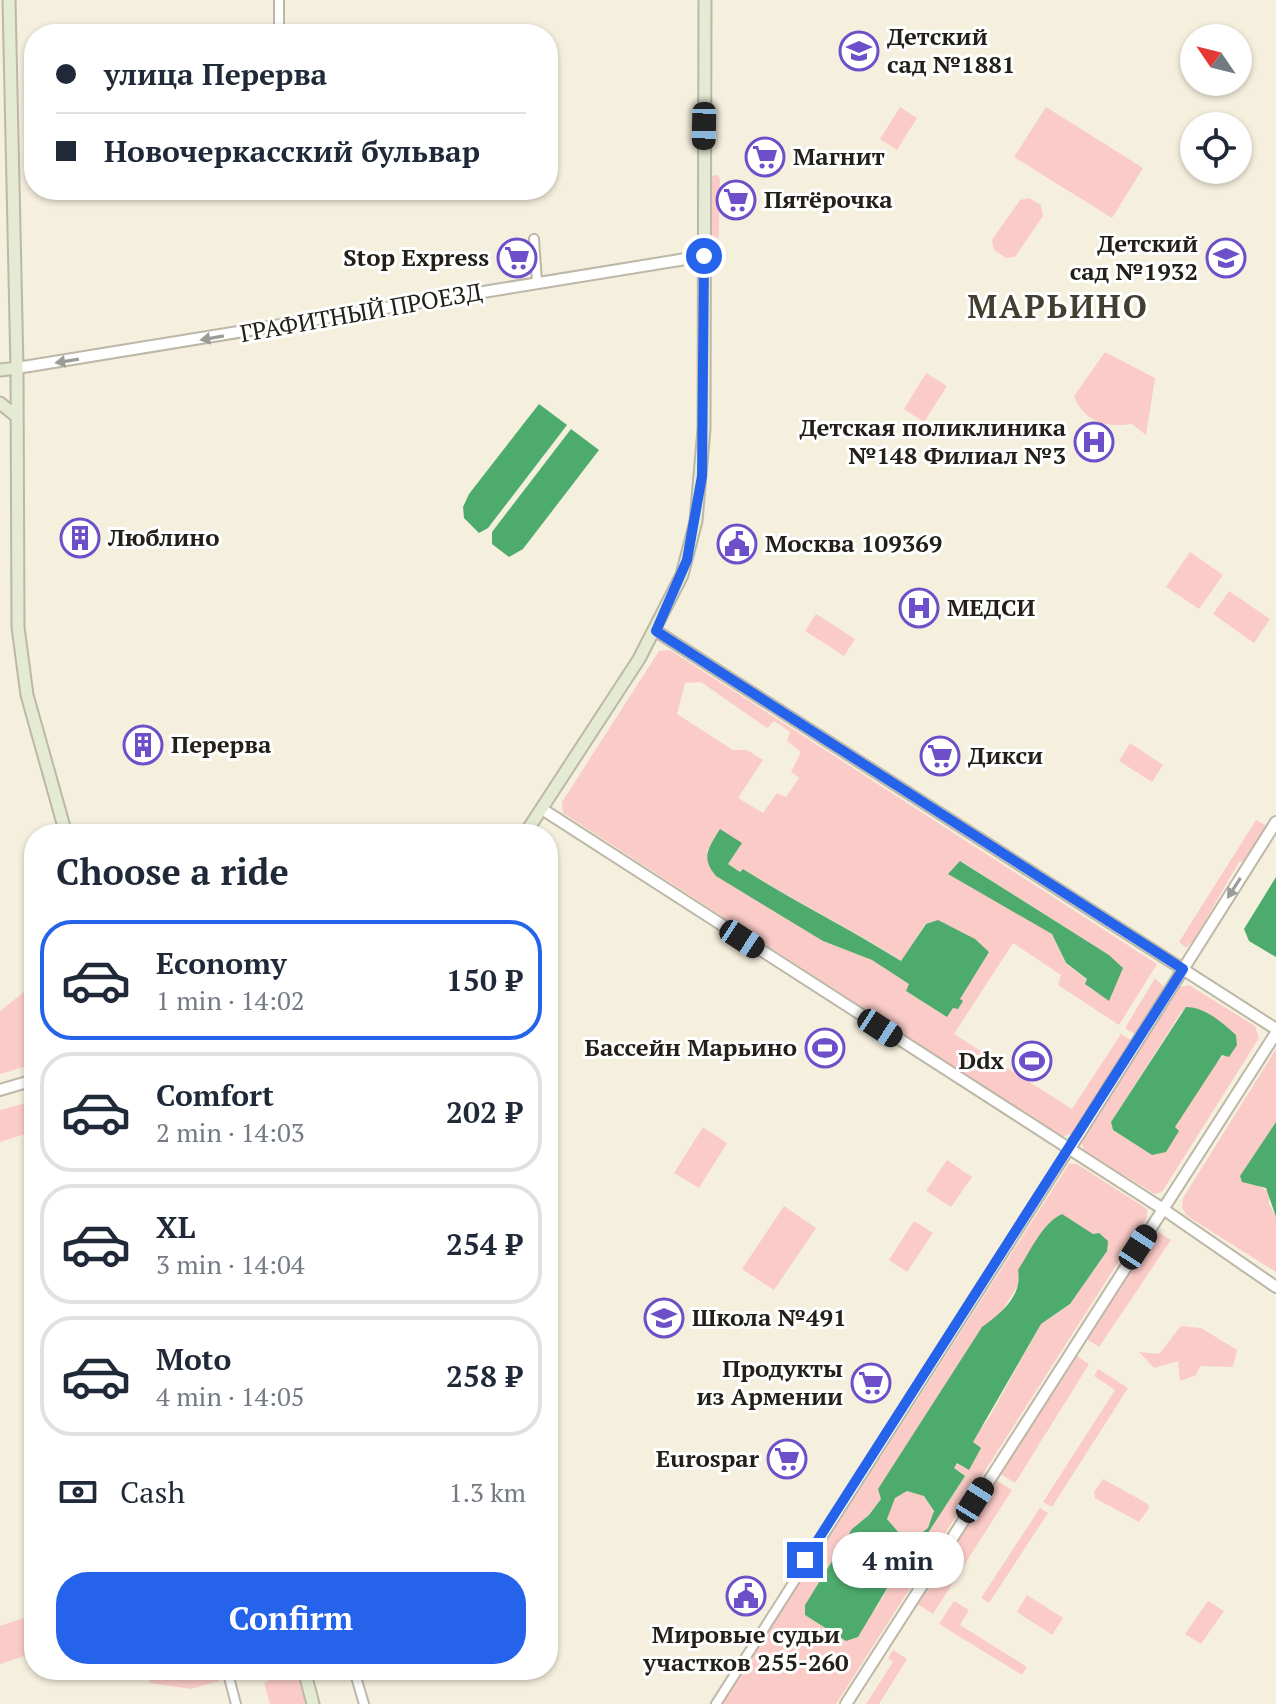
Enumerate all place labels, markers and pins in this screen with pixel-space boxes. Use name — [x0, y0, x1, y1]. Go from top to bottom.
place label: Детский сад №1881 — [887, 20, 1015, 80]
school or university icon: Детский сад №1881 — [838, 30, 880, 72]
supermarket icon: Магнит — [744, 136, 786, 178]
place label: Магнит — [793, 140, 885, 172]
supermarket icon: Пятёрочка — [715, 179, 757, 221]
place label: Пятёрочка — [764, 183, 893, 215]
place label: Детский сад №1932 — [1070, 227, 1198, 287]
supermarket icon: Stop Express — [496, 237, 538, 279]
school or university icon: Детский сад №1932 — [1205, 237, 1247, 279]
place label: Stop Express — [343, 241, 489, 273]
place label: Детская поликлиника №148 Филиал №3 — [799, 411, 1067, 471]
hospital icon: Детская поликлиника №148 Филиал №3 — [1073, 421, 1115, 463]
building icon: Люблино — [59, 517, 101, 559]
place label: Люблино — [107, 521, 220, 553]
public building icon: Москва 109369 — [716, 523, 758, 565]
place label: Москва 109369 — [765, 527, 942, 559]
hospital icon: МЕДСИ — [898, 587, 940, 629]
place label: МЕДСИ — [947, 591, 1036, 623]
building icon: Перерва — [122, 724, 164, 766]
place label: Перерва — [171, 728, 272, 760]
supermarket icon: Дикси — [919, 735, 961, 777]
place label: Дикси — [968, 739, 1043, 771]
sports icon: Бассейн Марьино — [804, 1027, 846, 1069]
place label: Бассейн Марьино — [585, 1031, 797, 1063]
sports icon: Ddx — [1011, 1040, 1053, 1082]
place label: Ddx — [959, 1044, 1005, 1076]
school or university icon: Школа №491 — [643, 1297, 685, 1339]
place label: Школа №491 — [692, 1301, 847, 1333]
place label: Продукты из Армении — [697, 1352, 843, 1412]
supermarket icon: Продукты из Армении — [850, 1362, 892, 1404]
supermarket icon: Eurospar — [766, 1438, 808, 1480]
place label: Eurospar — [656, 1442, 760, 1474]
public building icon: Мировые судьи участков 255-260 — [725, 1575, 767, 1617]
place label: Мировые судьи участков 255-260 — [642, 1618, 849, 1678]

